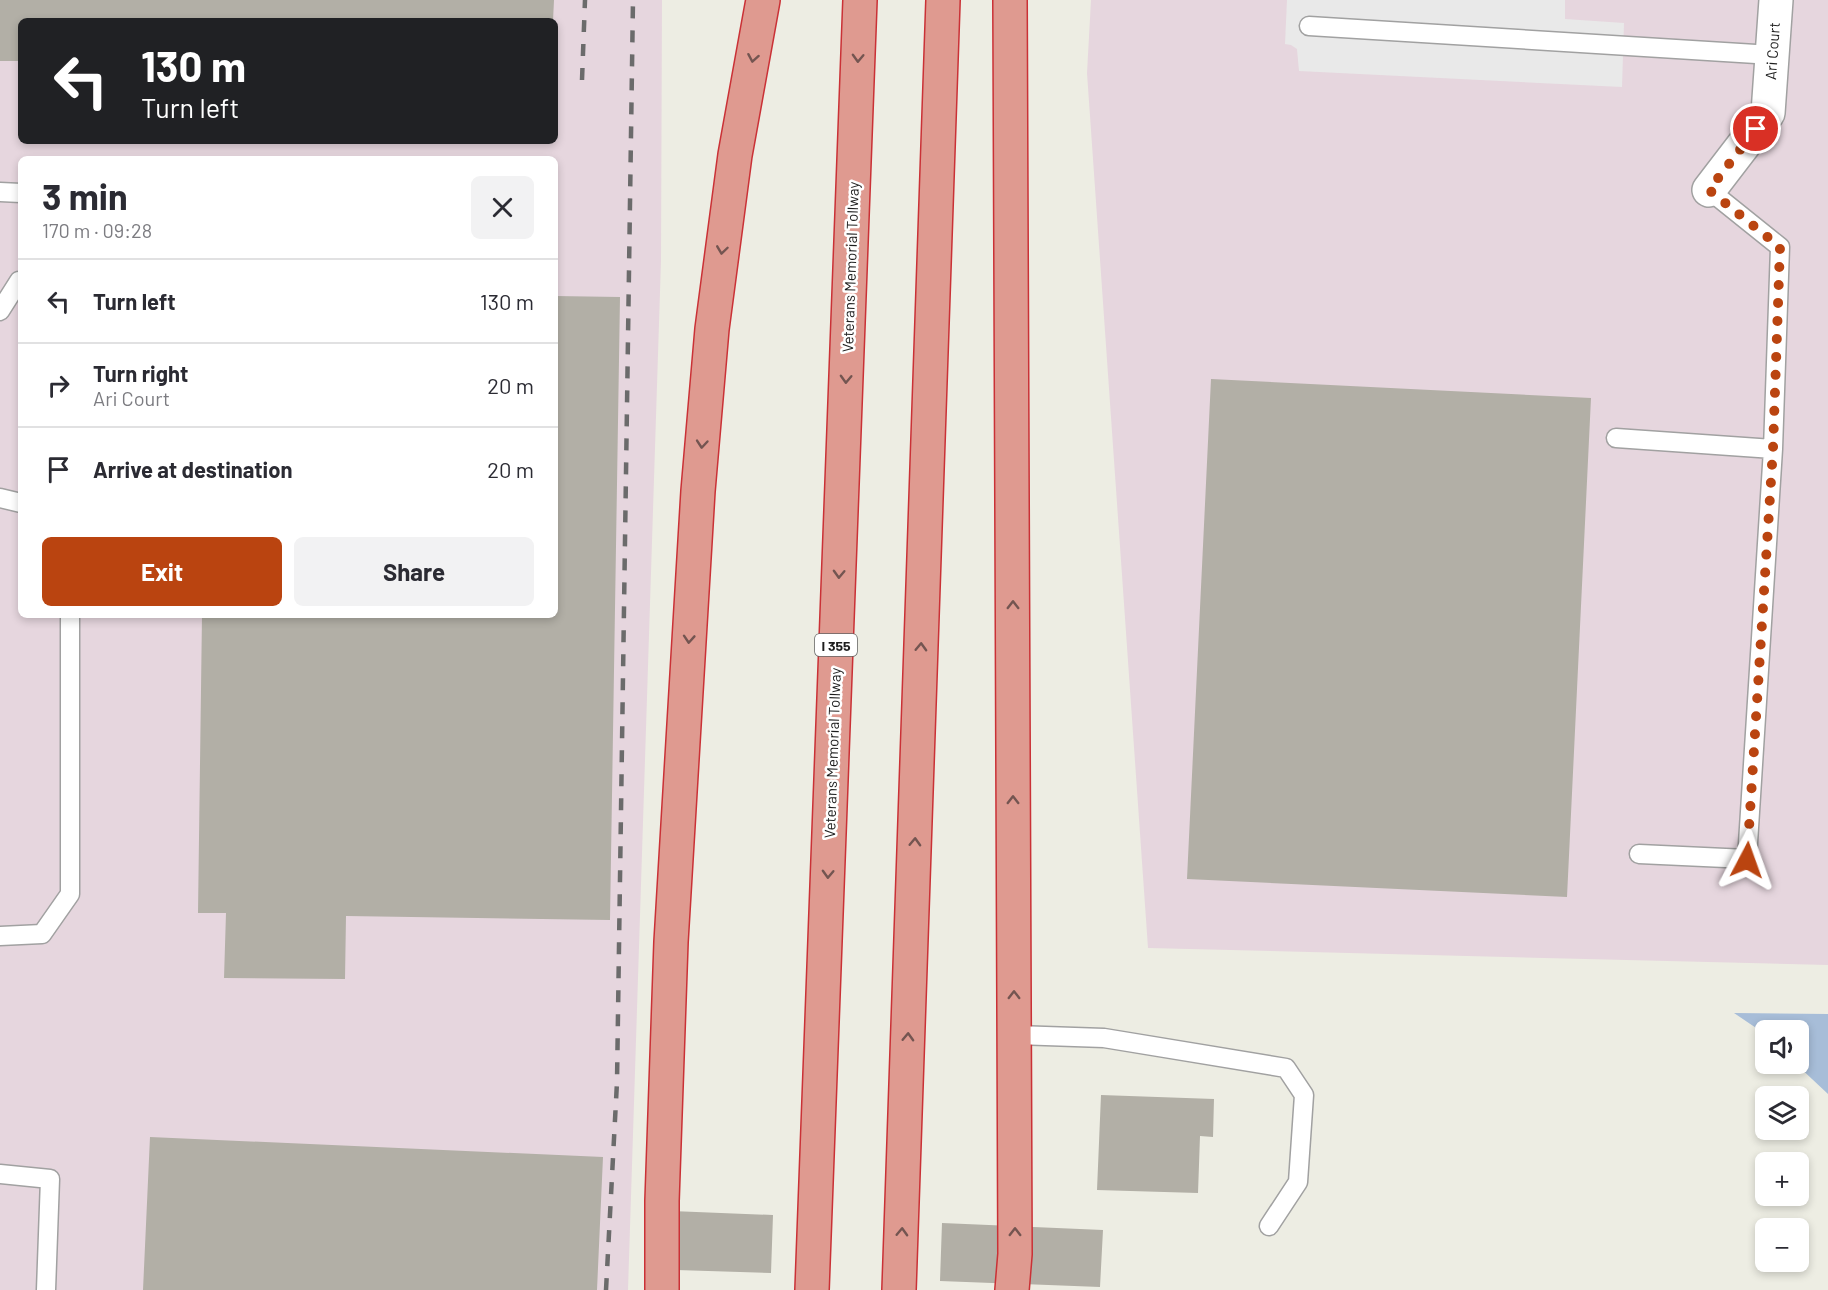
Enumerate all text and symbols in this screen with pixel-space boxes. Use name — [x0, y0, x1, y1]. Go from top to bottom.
street label: Ari Court — [1761, 22, 1783, 80]
text: 130 m — [141, 40, 246, 90]
icon: left — [42, 42, 120, 120]
one-way arrow — [747, 52, 760, 62]
one-way arrow — [851, 54, 864, 63]
text: Turn left — [141, 91, 239, 123]
pin — [1730, 103, 1781, 154]
icon: arrive — [1739, 112, 1772, 145]
text: 3 min — [42, 174, 128, 217]
button: close — [471, 176, 534, 239]
street label: Veterans Memorial Tollway — [838, 181, 862, 353]
text: 170 m · 09:28 — [42, 218, 152, 242]
one-way arrow — [717, 246, 729, 255]
icon: left — [42, 285, 75, 318]
text: Turn left — [93, 288, 176, 314]
text: 130 m — [480, 288, 534, 314]
text: Turn right — [93, 360, 188, 386]
icon: right — [42, 369, 75, 402]
text: 20 m — [487, 372, 534, 398]
one-way arrow — [840, 375, 852, 384]
text: Ari Court — [93, 386, 170, 410]
one-way arrow — [696, 440, 709, 449]
icon: arrive — [42, 453, 75, 486]
text: Arrive at destination — [93, 456, 292, 482]
text: 20 m — [487, 456, 534, 482]
button: Exit — [42, 537, 282, 606]
button: Share — [294, 537, 534, 606]
one-way arrow — [833, 570, 845, 579]
one-way arrow — [1006, 600, 1019, 609]
one-way arrow — [682, 634, 695, 643]
road number: I 355 — [815, 634, 857, 656]
one-way arrow — [915, 642, 928, 651]
street label: Veterans Memorial Tollway — [820, 667, 844, 839]
one-way arrow — [1007, 795, 1019, 804]
position arrow — [1715, 828, 1779, 892]
one-way arrow — [908, 837, 921, 846]
one-way arrow — [822, 869, 834, 878]
one-way arrow — [1008, 990, 1020, 999]
map controls — [1755, 1020, 1809, 1272]
button: sound — [1755, 1020, 1809, 1074]
one-way arrow — [902, 1032, 914, 1041]
button: layers — [1755, 1086, 1809, 1140]
button: + — [1755, 1152, 1809, 1206]
button: − — [1755, 1218, 1809, 1272]
one-way arrow — [895, 1227, 908, 1236]
one-way arrow — [1009, 1227, 1021, 1236]

